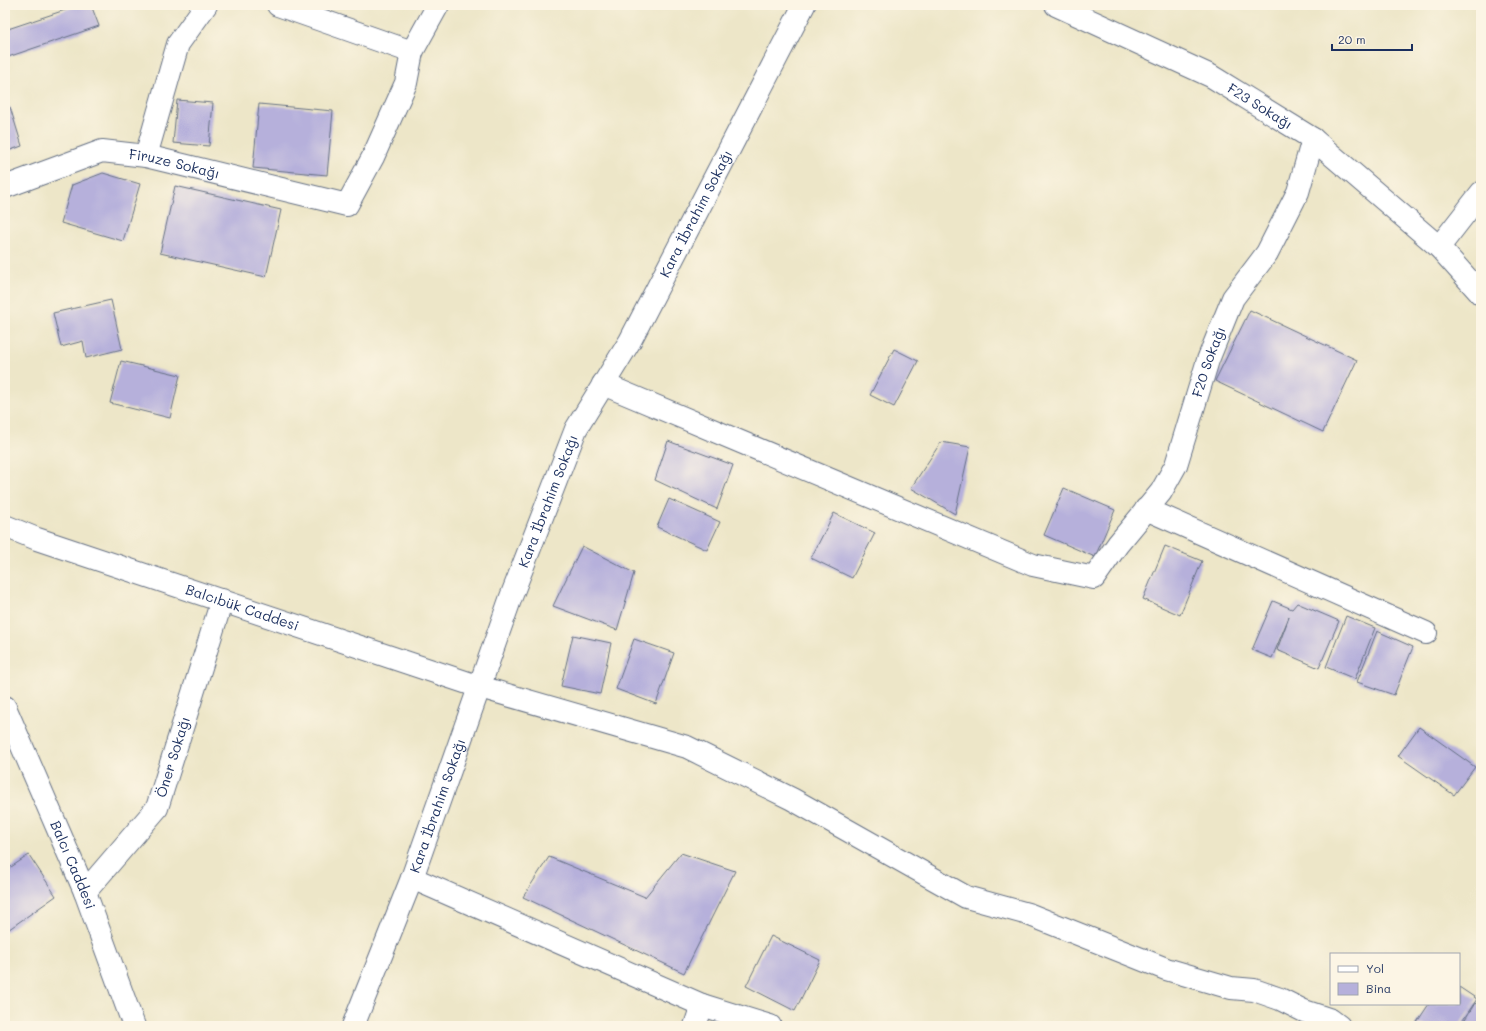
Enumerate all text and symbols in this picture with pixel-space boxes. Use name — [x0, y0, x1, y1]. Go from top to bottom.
scale bar — [1332, 26, 1412, 52]
text: 20 m — [1338, 31, 1366, 47]
street label: F23 Sokağı — [1224, 78, 1296, 133]
street label: Firuze Sokağı — [128, 144, 222, 183]
street label: Kara İbrahim Sokağı — [655, 146, 736, 280]
street label: F20 Sokağı — [1187, 324, 1230, 399]
street label: Kara İbrahim Sokağı — [513, 432, 582, 570]
street label: Balcıbük Caddesi — [183, 579, 302, 635]
street label: Öner Sokağı — [151, 714, 194, 800]
street label: Kara İbrahim Sokağı — [405, 736, 469, 875]
street label: Balcı Caddesi — [46, 818, 100, 912]
legend — [1330, 953, 1460, 1005]
text: Yol — [1366, 960, 1384, 976]
text: Bina — [1366, 980, 1391, 996]

